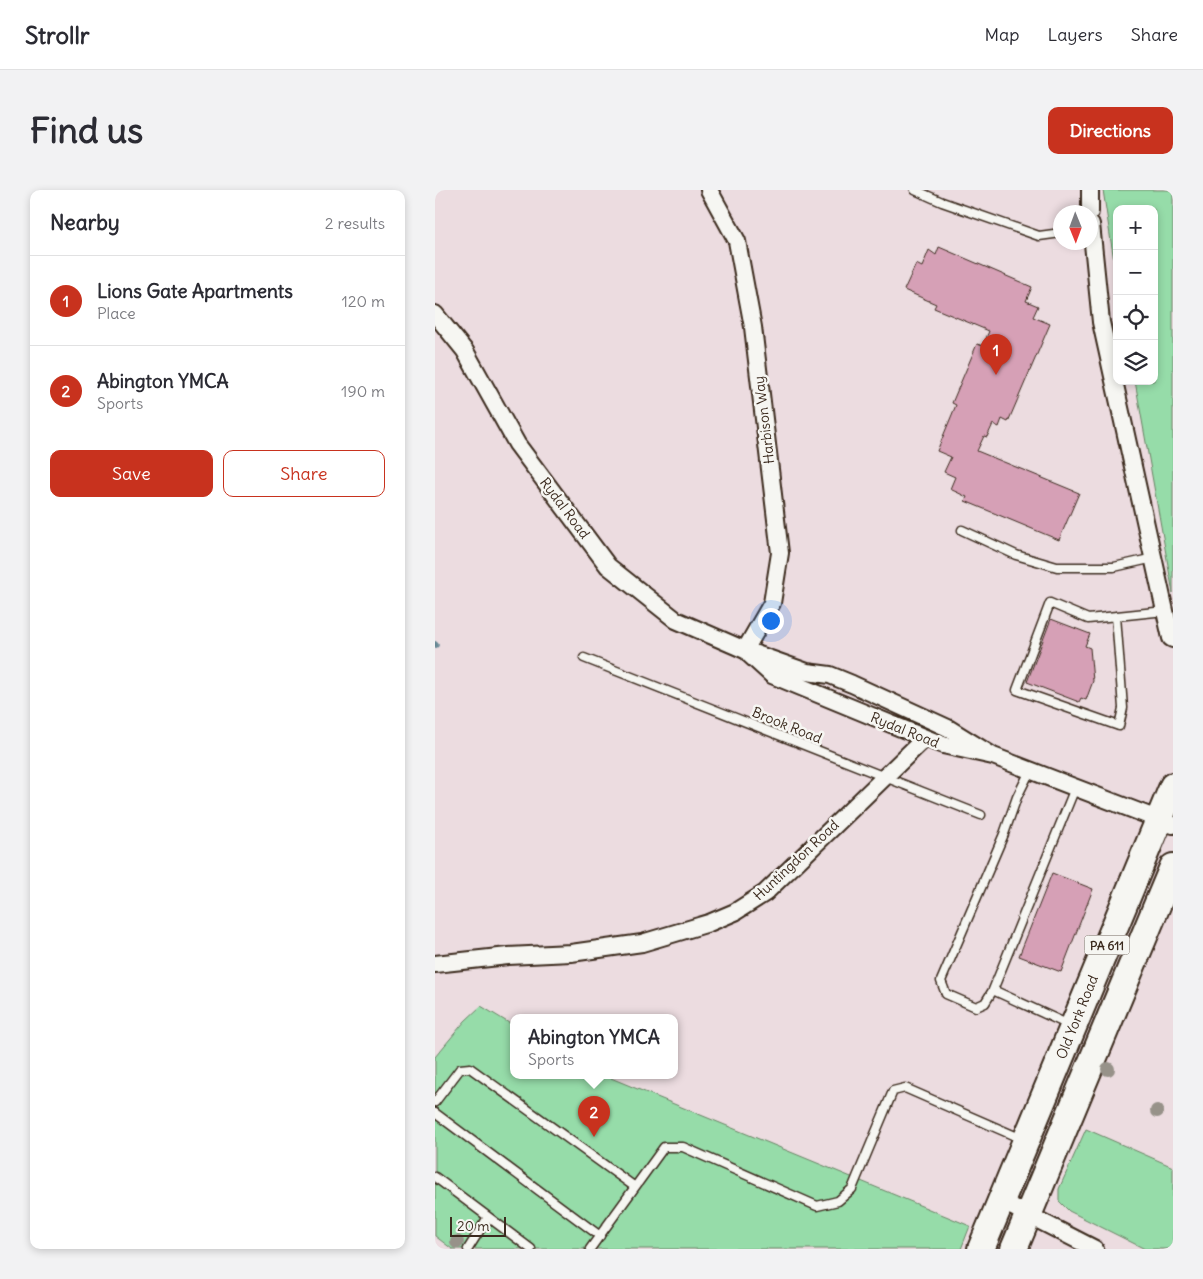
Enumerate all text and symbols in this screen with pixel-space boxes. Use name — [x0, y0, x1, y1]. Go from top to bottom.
text: Strollr — [25, 20, 90, 50]
text: Map — [984, 23, 1019, 46]
text: Layers — [1047, 23, 1103, 46]
text: Share — [1131, 23, 1178, 46]
button: Directions — [1048, 107, 1173, 154]
text: Find us — [30, 108, 143, 152]
north arrow — [1053, 205, 1098, 250]
map controls — [1113, 205, 1158, 385]
button: + — [1113, 205, 1158, 250]
text: Nearby — [50, 209, 120, 236]
text: 2 results — [325, 213, 385, 233]
button: − — [1113, 250, 1158, 295]
text: Lions Gate Apartments — [97, 279, 293, 303]
text: 1 — [63, 291, 69, 311]
text: 120 m — [342, 291, 385, 311]
button: locate — [1113, 295, 1158, 340]
text: Place — [97, 303, 136, 323]
pin: 1 — [980, 334, 1012, 375]
button: layers — [1113, 340, 1158, 385]
text: Abington YMCA — [97, 369, 229, 393]
street label: Harbison Way — [750, 375, 778, 465]
text: 2 — [62, 381, 70, 401]
text: 190 m — [341, 381, 385, 401]
text: Sports — [97, 393, 143, 413]
button: Save — [50, 450, 213, 497]
button: Share — [223, 450, 385, 497]
street label: Rydal Road — [536, 474, 594, 542]
your location — [758, 608, 784, 634]
street label: Brook Road — [749, 703, 825, 747]
street label: Rydal Road — [868, 708, 942, 752]
street label: Huntingdon Road — [750, 816, 842, 904]
road number: PA 611 — [1085, 936, 1129, 954]
street label: Old York Road — [1052, 972, 1102, 1062]
popup — [510, 1014, 678, 1079]
text: Abington YMCA — [528, 1025, 660, 1049]
text: Sports — [528, 1049, 574, 1069]
pin: 2 — [578, 1096, 610, 1137]
scale bar — [450, 1214, 506, 1237]
text: 20 m — [457, 1217, 490, 1235]

